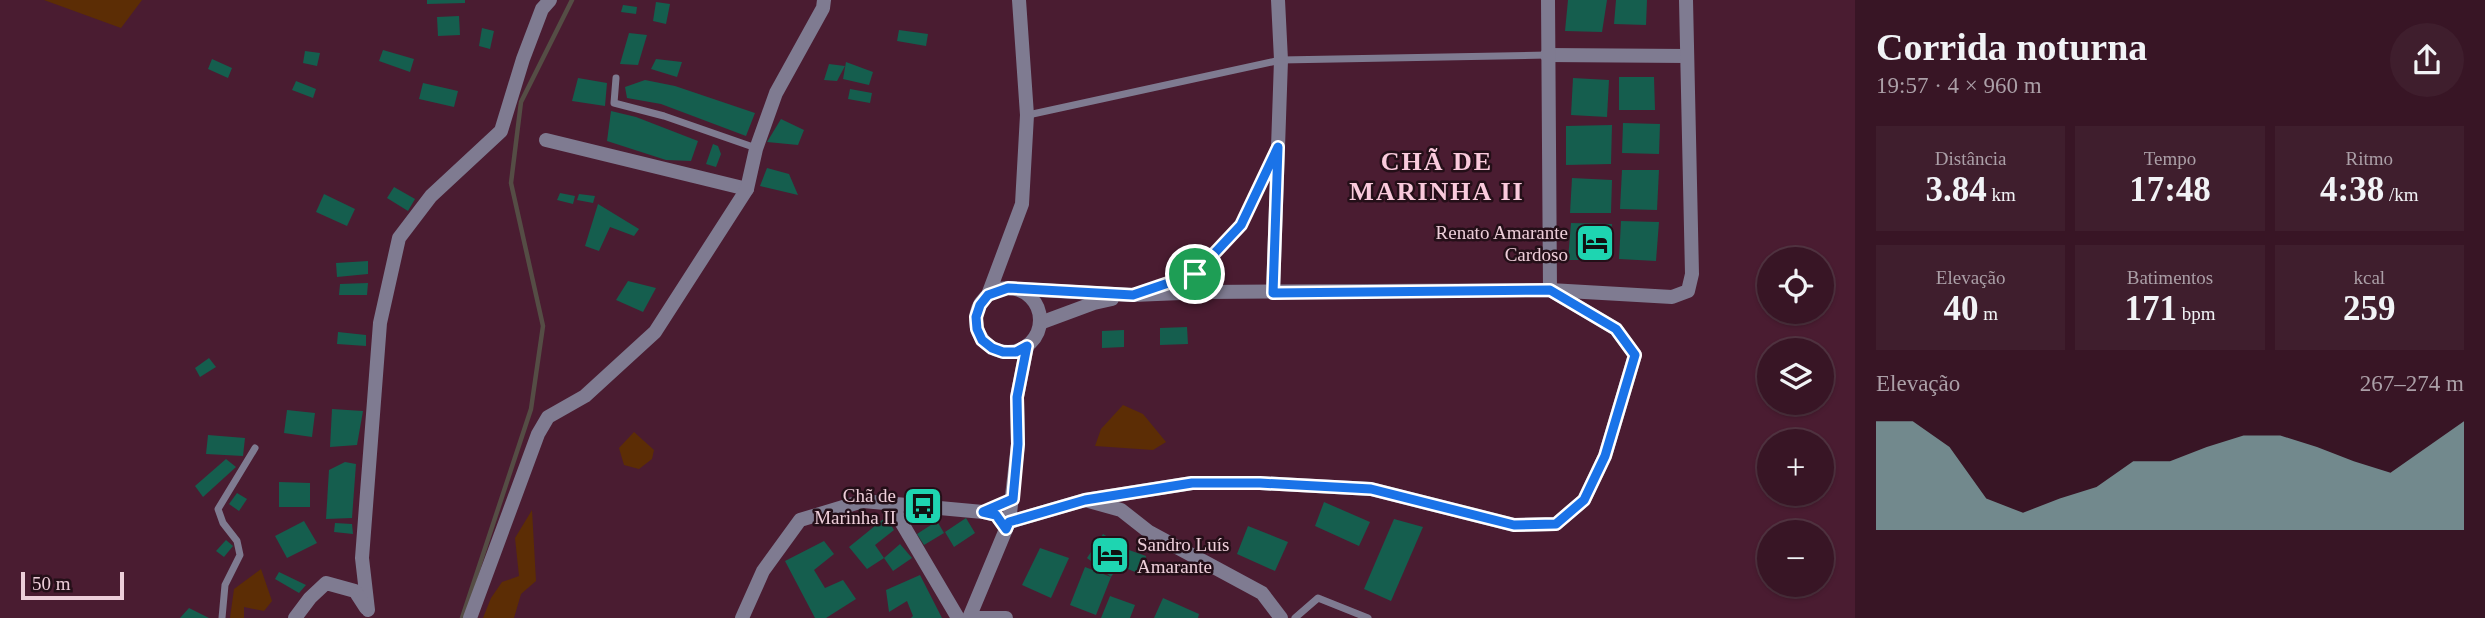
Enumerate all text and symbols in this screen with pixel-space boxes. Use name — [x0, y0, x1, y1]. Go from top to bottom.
button: share — [2390, 23, 2464, 97]
text: Corrida noturna — [1876, 26, 2147, 68]
text: 19:57 · 4 × 960 m — [1876, 73, 2042, 98]
district label: CHÃ DE MARINHA II — [1349, 147, 1525, 206]
text: Distância — [1935, 148, 2007, 169]
text: Tempo — [2144, 148, 2196, 169]
text: Ritmo — [2346, 148, 2393, 169]
text: 3.84 — [1926, 170, 1987, 209]
text: 17:48 — [2129, 170, 2211, 209]
text: 4:38 — [2320, 170, 2384, 209]
text: km — [1987, 184, 2016, 205]
text: /km — [2384, 184, 2419, 205]
place label: Renato Amarante Cardoso — [1436, 222, 1568, 265]
hotel icon: Renato Amarante Cardoso — [1574, 222, 1616, 264]
pin — [1165, 244, 1225, 304]
map controls — [1757, 247, 1834, 597]
button: locate — [1757, 247, 1834, 324]
icon: arrive — [1176, 255, 1214, 293]
text: Elevação — [1936, 267, 2005, 288]
text: Batimentos — [2127, 267, 2213, 288]
text: kcal — [2353, 267, 2385, 288]
text: 40 — [1943, 289, 1978, 328]
text: 171 — [2124, 289, 2177, 328]
text: 259 — [2343, 289, 2396, 328]
text: m — [1978, 303, 1998, 324]
text: bpm — [2177, 303, 2216, 324]
button: layers — [1757, 338, 1834, 415]
text: Elevação — [1876, 371, 1960, 396]
text: 267–274 m — [2360, 371, 2464, 396]
button: + — [1757, 429, 1834, 506]
place label: Chã de Marinha II — [814, 485, 896, 528]
bus stop icon: Chã de Marinha II — [902, 485, 944, 527]
button: − — [1757, 520, 1834, 597]
hotel icon: Sandro Luís Amarante — [1089, 534, 1131, 576]
place label: Sandro Luís Amarante — [1137, 534, 1229, 577]
scale bar — [21, 569, 124, 601]
text: 50 m — [32, 573, 71, 594]

